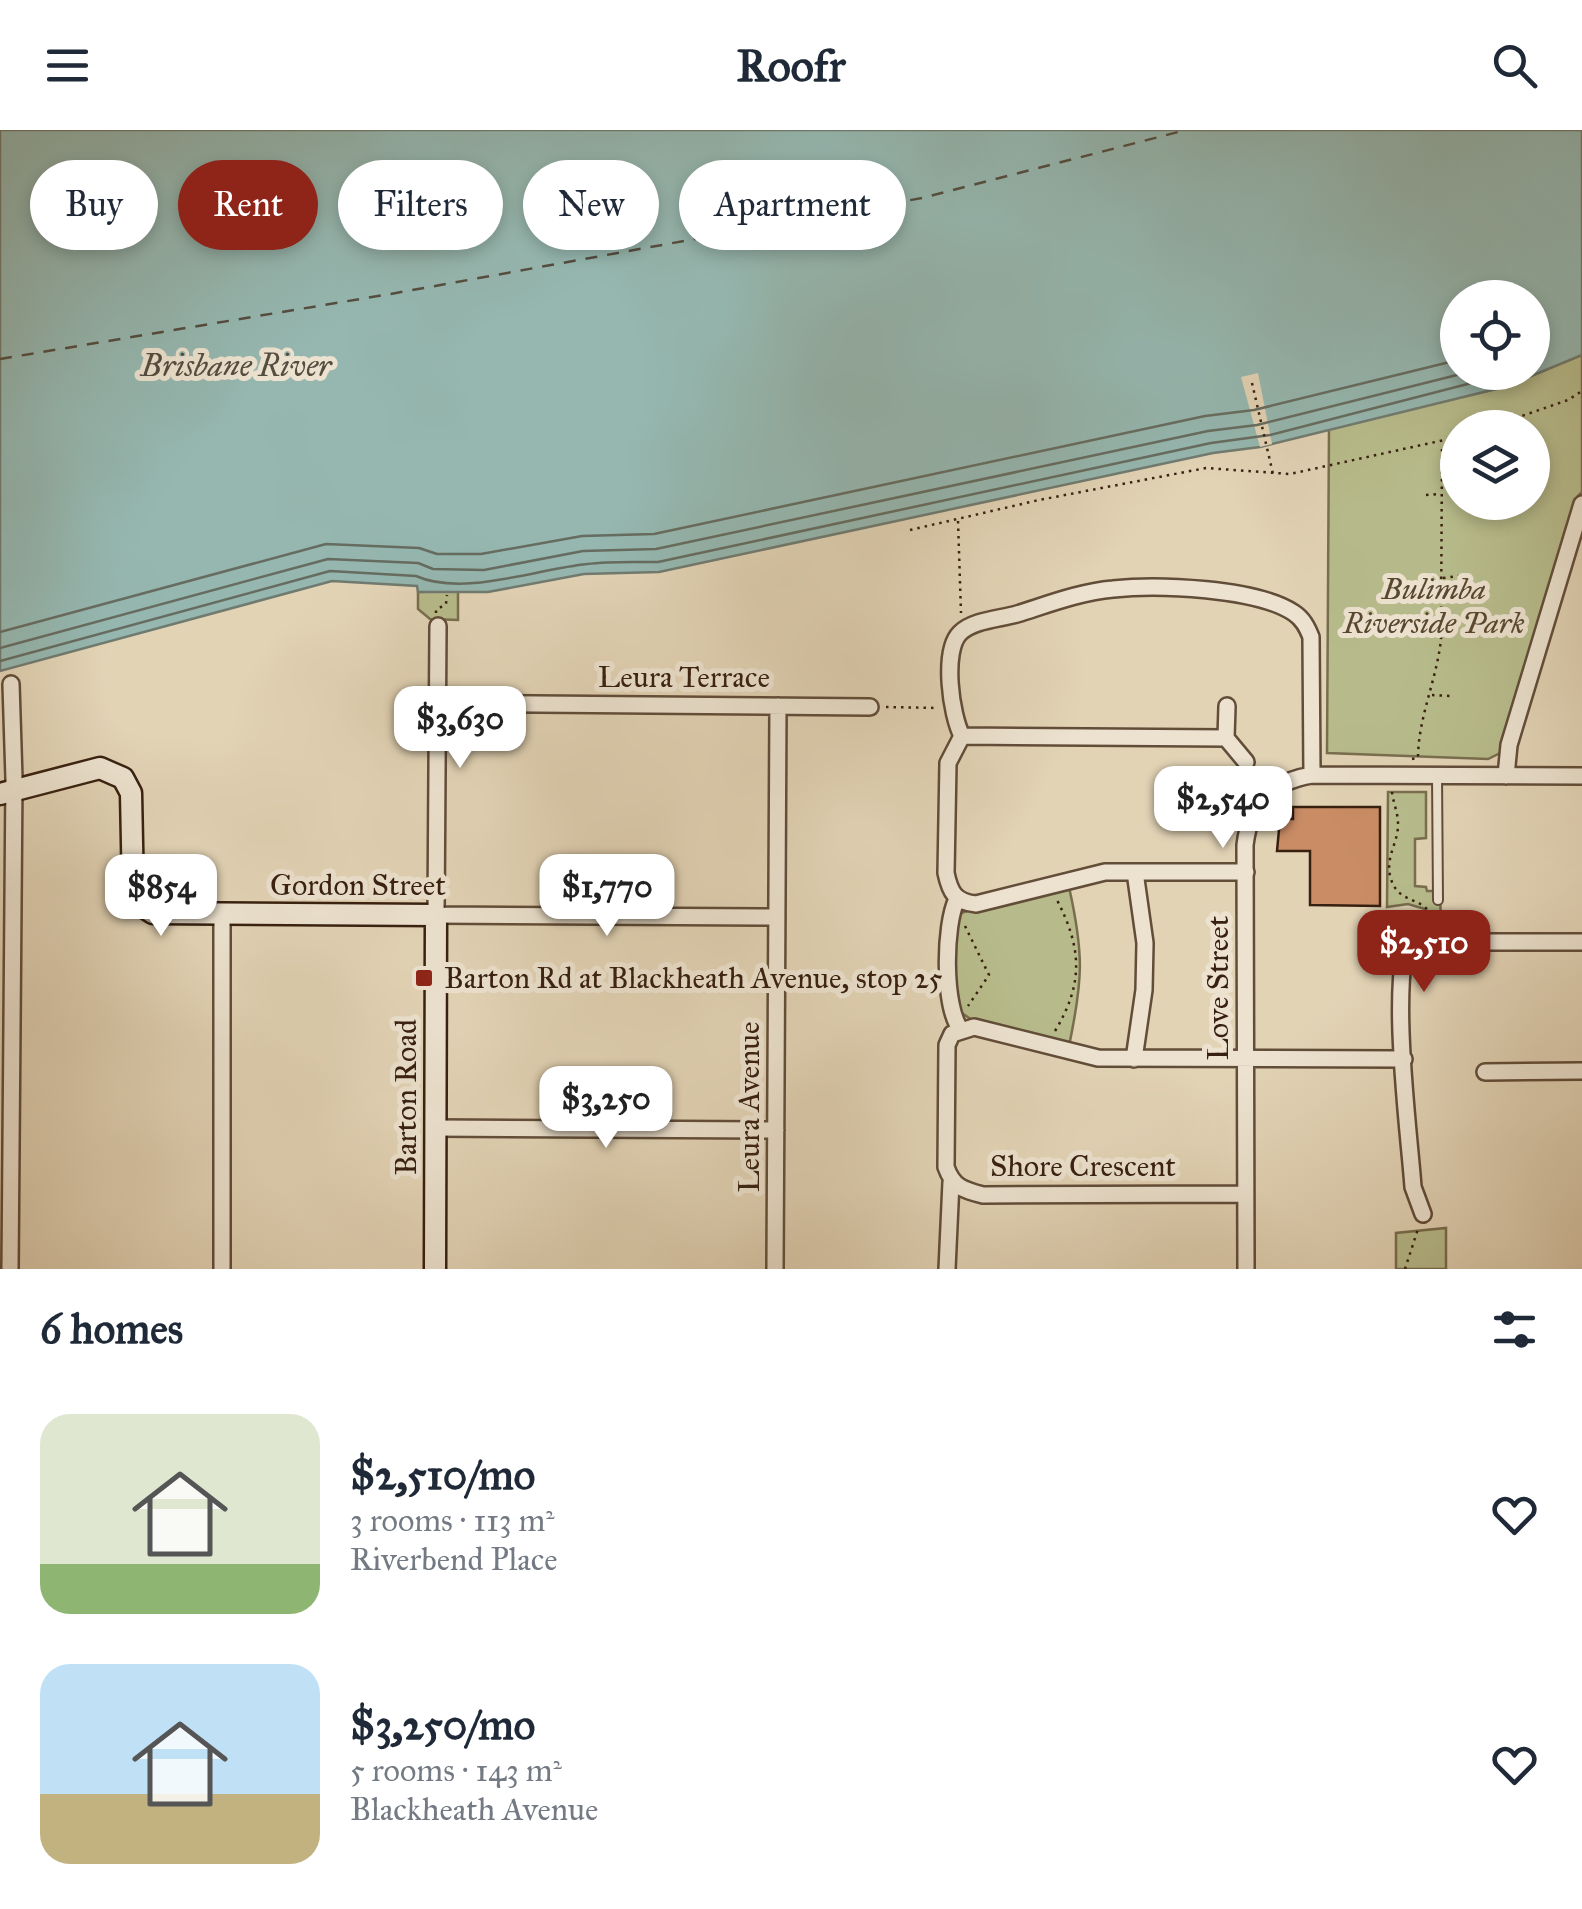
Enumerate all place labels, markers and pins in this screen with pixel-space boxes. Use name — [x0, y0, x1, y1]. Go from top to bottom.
pin: $3,630 — [379, 686, 541, 771]
pin: $2,540 — [1142, 766, 1304, 851]
pin: $854 — [102, 854, 220, 939]
pin: $1,770 — [526, 854, 688, 939]
pin: $2,510 — [1343, 910, 1505, 995]
place label: Barton Rd at Blackheath Avenue, stop 25 — [444, 960, 943, 996]
marker: Barton Rd at Blackheath Avenue, stop 25 — [413, 967, 435, 989]
pin: $3,250 — [525, 1066, 687, 1151]

